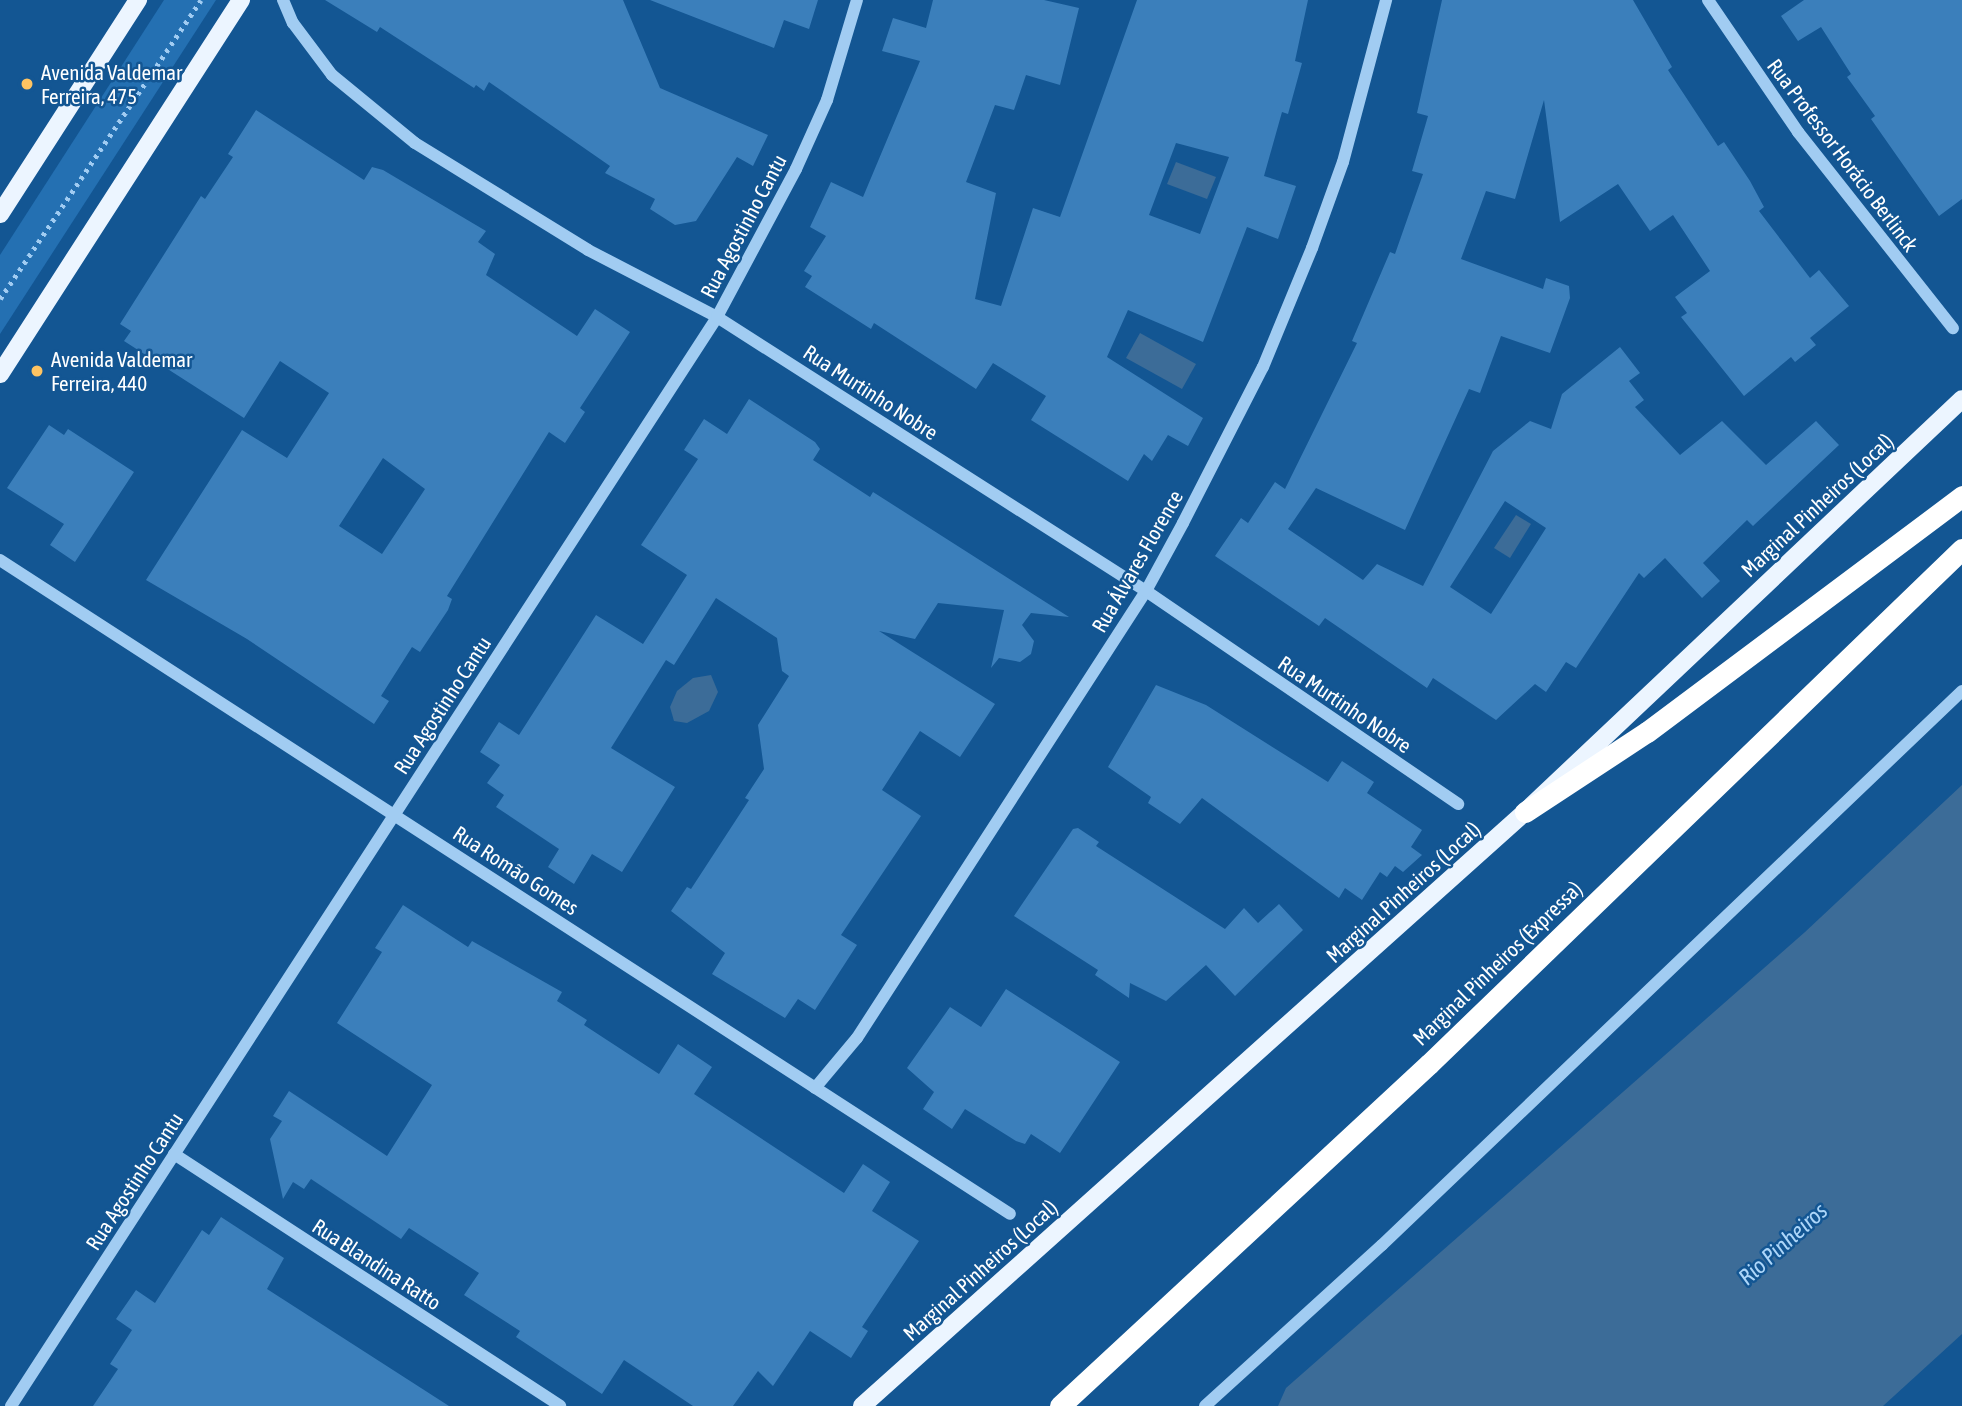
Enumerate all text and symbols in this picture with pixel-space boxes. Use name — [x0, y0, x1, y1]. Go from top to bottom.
street label: Rua Professor Horácio Berlinck — [1762, 54, 1924, 256]
place label: Avenida Valdemar Ferreira, 475 — [41, 59, 182, 109]
marker: Avenida Valdemar Ferreira, 475 — [19, 76, 35, 92]
street label: Rua Agostinho Cantu — [695, 150, 791, 302]
street label: Rua Murtinho Nobre — [799, 339, 943, 445]
place label: Avenida Valdemar Ferreira, 440 — [51, 346, 192, 396]
marker: Avenida Valdemar Ferreira, 440 — [29, 363, 45, 379]
street label: Marginal Pinheiros (Local) — [1736, 428, 1898, 582]
street label: Rua Álvares Florence — [1086, 485, 1188, 637]
street label: Rua Agostinho Cantu — [388, 631, 496, 779]
street label: Rua Murtinho Nobre — [1274, 650, 1416, 758]
street label: Marginal Pinheiros (Local) — [1321, 816, 1485, 968]
street label: Rua Romão Gomes — [449, 820, 583, 920]
street label: Marginal Pinheiros (Expressa) — [1407, 876, 1587, 1050]
street label: Rua Agostinho Cantu — [80, 1107, 188, 1255]
street label: Marginal Pinheiros (Local) — [898, 1194, 1062, 1346]
water label: Rio Pinheiros — [1733, 1197, 1833, 1291]
street label: Rua Blandina Ratto — [308, 1213, 446, 1315]

